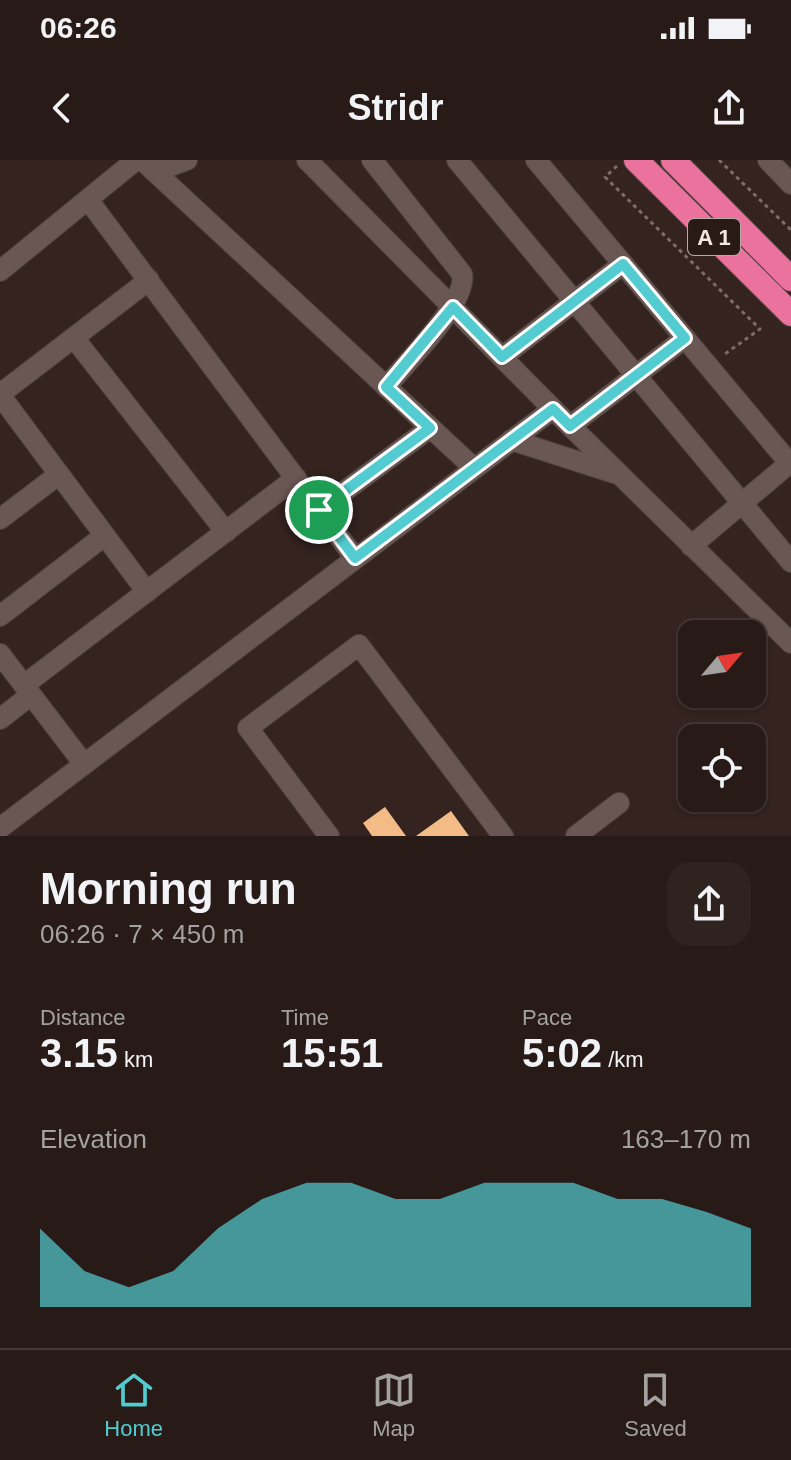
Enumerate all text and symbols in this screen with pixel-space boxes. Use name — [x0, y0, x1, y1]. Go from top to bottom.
text: 06:26 — [40, 11, 117, 44]
icon: back — [40, 86, 84, 130]
icon: share — [707, 86, 751, 130]
text: Stridr — [347, 87, 444, 128]
road number: A 1 — [688, 219, 740, 255]
pin — [285, 476, 353, 544]
icon: arrive — [297, 488, 341, 532]
north arrow — [678, 620, 766, 708]
map controls — [678, 620, 766, 812]
button: locate — [678, 724, 766, 812]
button: share — [667, 862, 751, 946]
text: Morning run — [40, 864, 297, 913]
text: 06:26 · 7 × 450 m — [40, 919, 245, 949]
text: Distance — [40, 1005, 126, 1030]
text: Time — [281, 1005, 329, 1030]
text: Pace — [522, 1005, 572, 1030]
text: 3.15 — [40, 1031, 118, 1075]
text: 15:51 — [281, 1031, 383, 1075]
text: 5:02 — [522, 1031, 602, 1075]
text: km — [118, 1047, 153, 1072]
text: /km — [602, 1047, 644, 1072]
text: Elevation — [40, 1124, 147, 1154]
text: 163–170 m — [621, 1124, 751, 1154]
tab: Home — [104, 1368, 163, 1442]
tab: Map — [372, 1368, 416, 1442]
tab: Saved — [624, 1368, 687, 1442]

